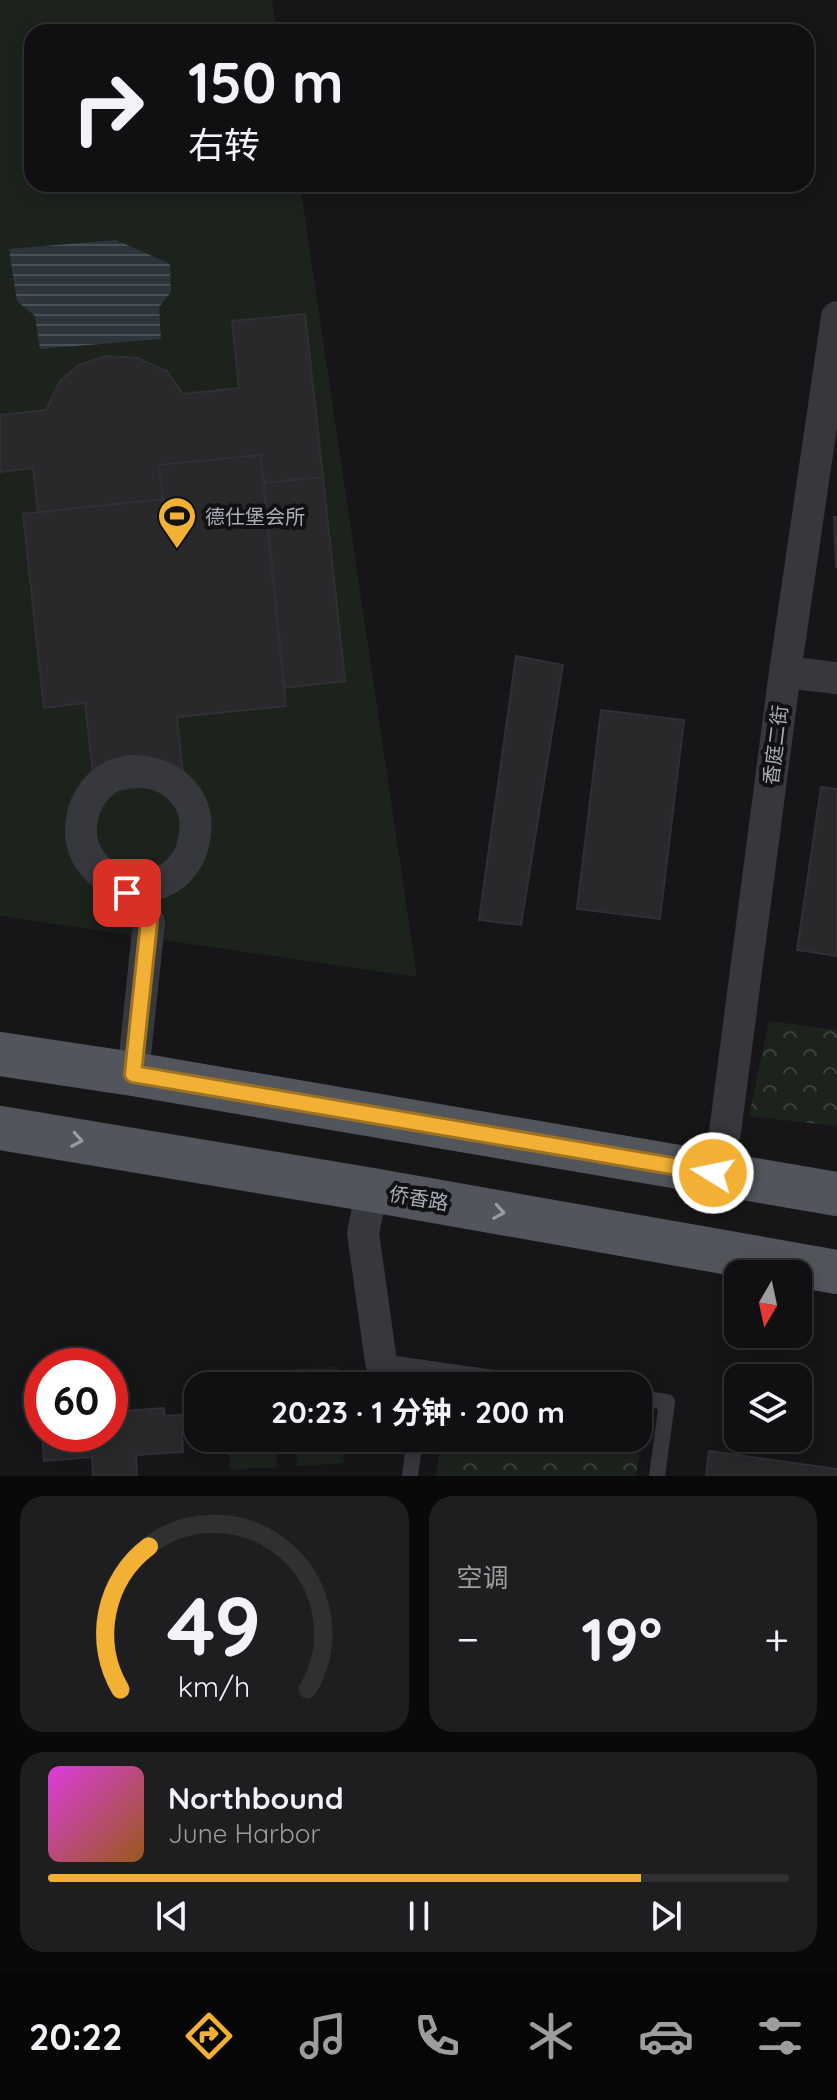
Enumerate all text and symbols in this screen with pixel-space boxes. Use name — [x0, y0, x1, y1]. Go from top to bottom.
text: 150 m — [188, 47, 344, 117]
icon: right — [56, 56, 160, 160]
text: 右转 — [188, 122, 260, 167]
sports icon: 德仕堡会所 — [156, 495, 198, 550]
place label: 德仕堡会所 — [205, 504, 305, 529]
street label: 香庭二街 — [758, 704, 792, 786]
pin — [93, 859, 161, 927]
icon: arrive — [105, 871, 149, 915]
one-way arrow — [70, 1131, 84, 1148]
position arrow — [671, 1131, 755, 1215]
street label: 侨香路 — [387, 1180, 451, 1216]
one-way arrow — [492, 1203, 506, 1220]
north arrow — [724, 1260, 812, 1348]
map controls — [724, 1260, 812, 1452]
speed limit sign: 60 — [24, 1348, 128, 1452]
button: layers — [724, 1364, 812, 1452]
text: 20:23 · 1 分钟 · 200 m — [271, 1393, 565, 1431]
text: 空调 — [457, 1561, 509, 1594]
text: 49 — [167, 1573, 262, 1677]
text: 19° — [581, 1601, 662, 1676]
text: − — [457, 1611, 479, 1666]
text: + — [764, 1611, 789, 1666]
text: km/h — [178, 1668, 251, 1704]
text: Northbound — [168, 1779, 344, 1817]
text: June Harbor — [168, 1817, 320, 1850]
icon: previous — [150, 1894, 194, 1938]
icon: pause — [397, 1894, 441, 1938]
icon: next — [644, 1894, 688, 1938]
icon: directions — [181, 2008, 237, 2064]
icon: music — [295, 2008, 351, 2064]
icon: phone — [409, 2008, 465, 2064]
icon: climate — [523, 2008, 579, 2064]
icon: car — [638, 2008, 694, 2064]
icon: filters — [752, 2008, 808, 2064]
text: 20:22 — [29, 2014, 123, 2059]

